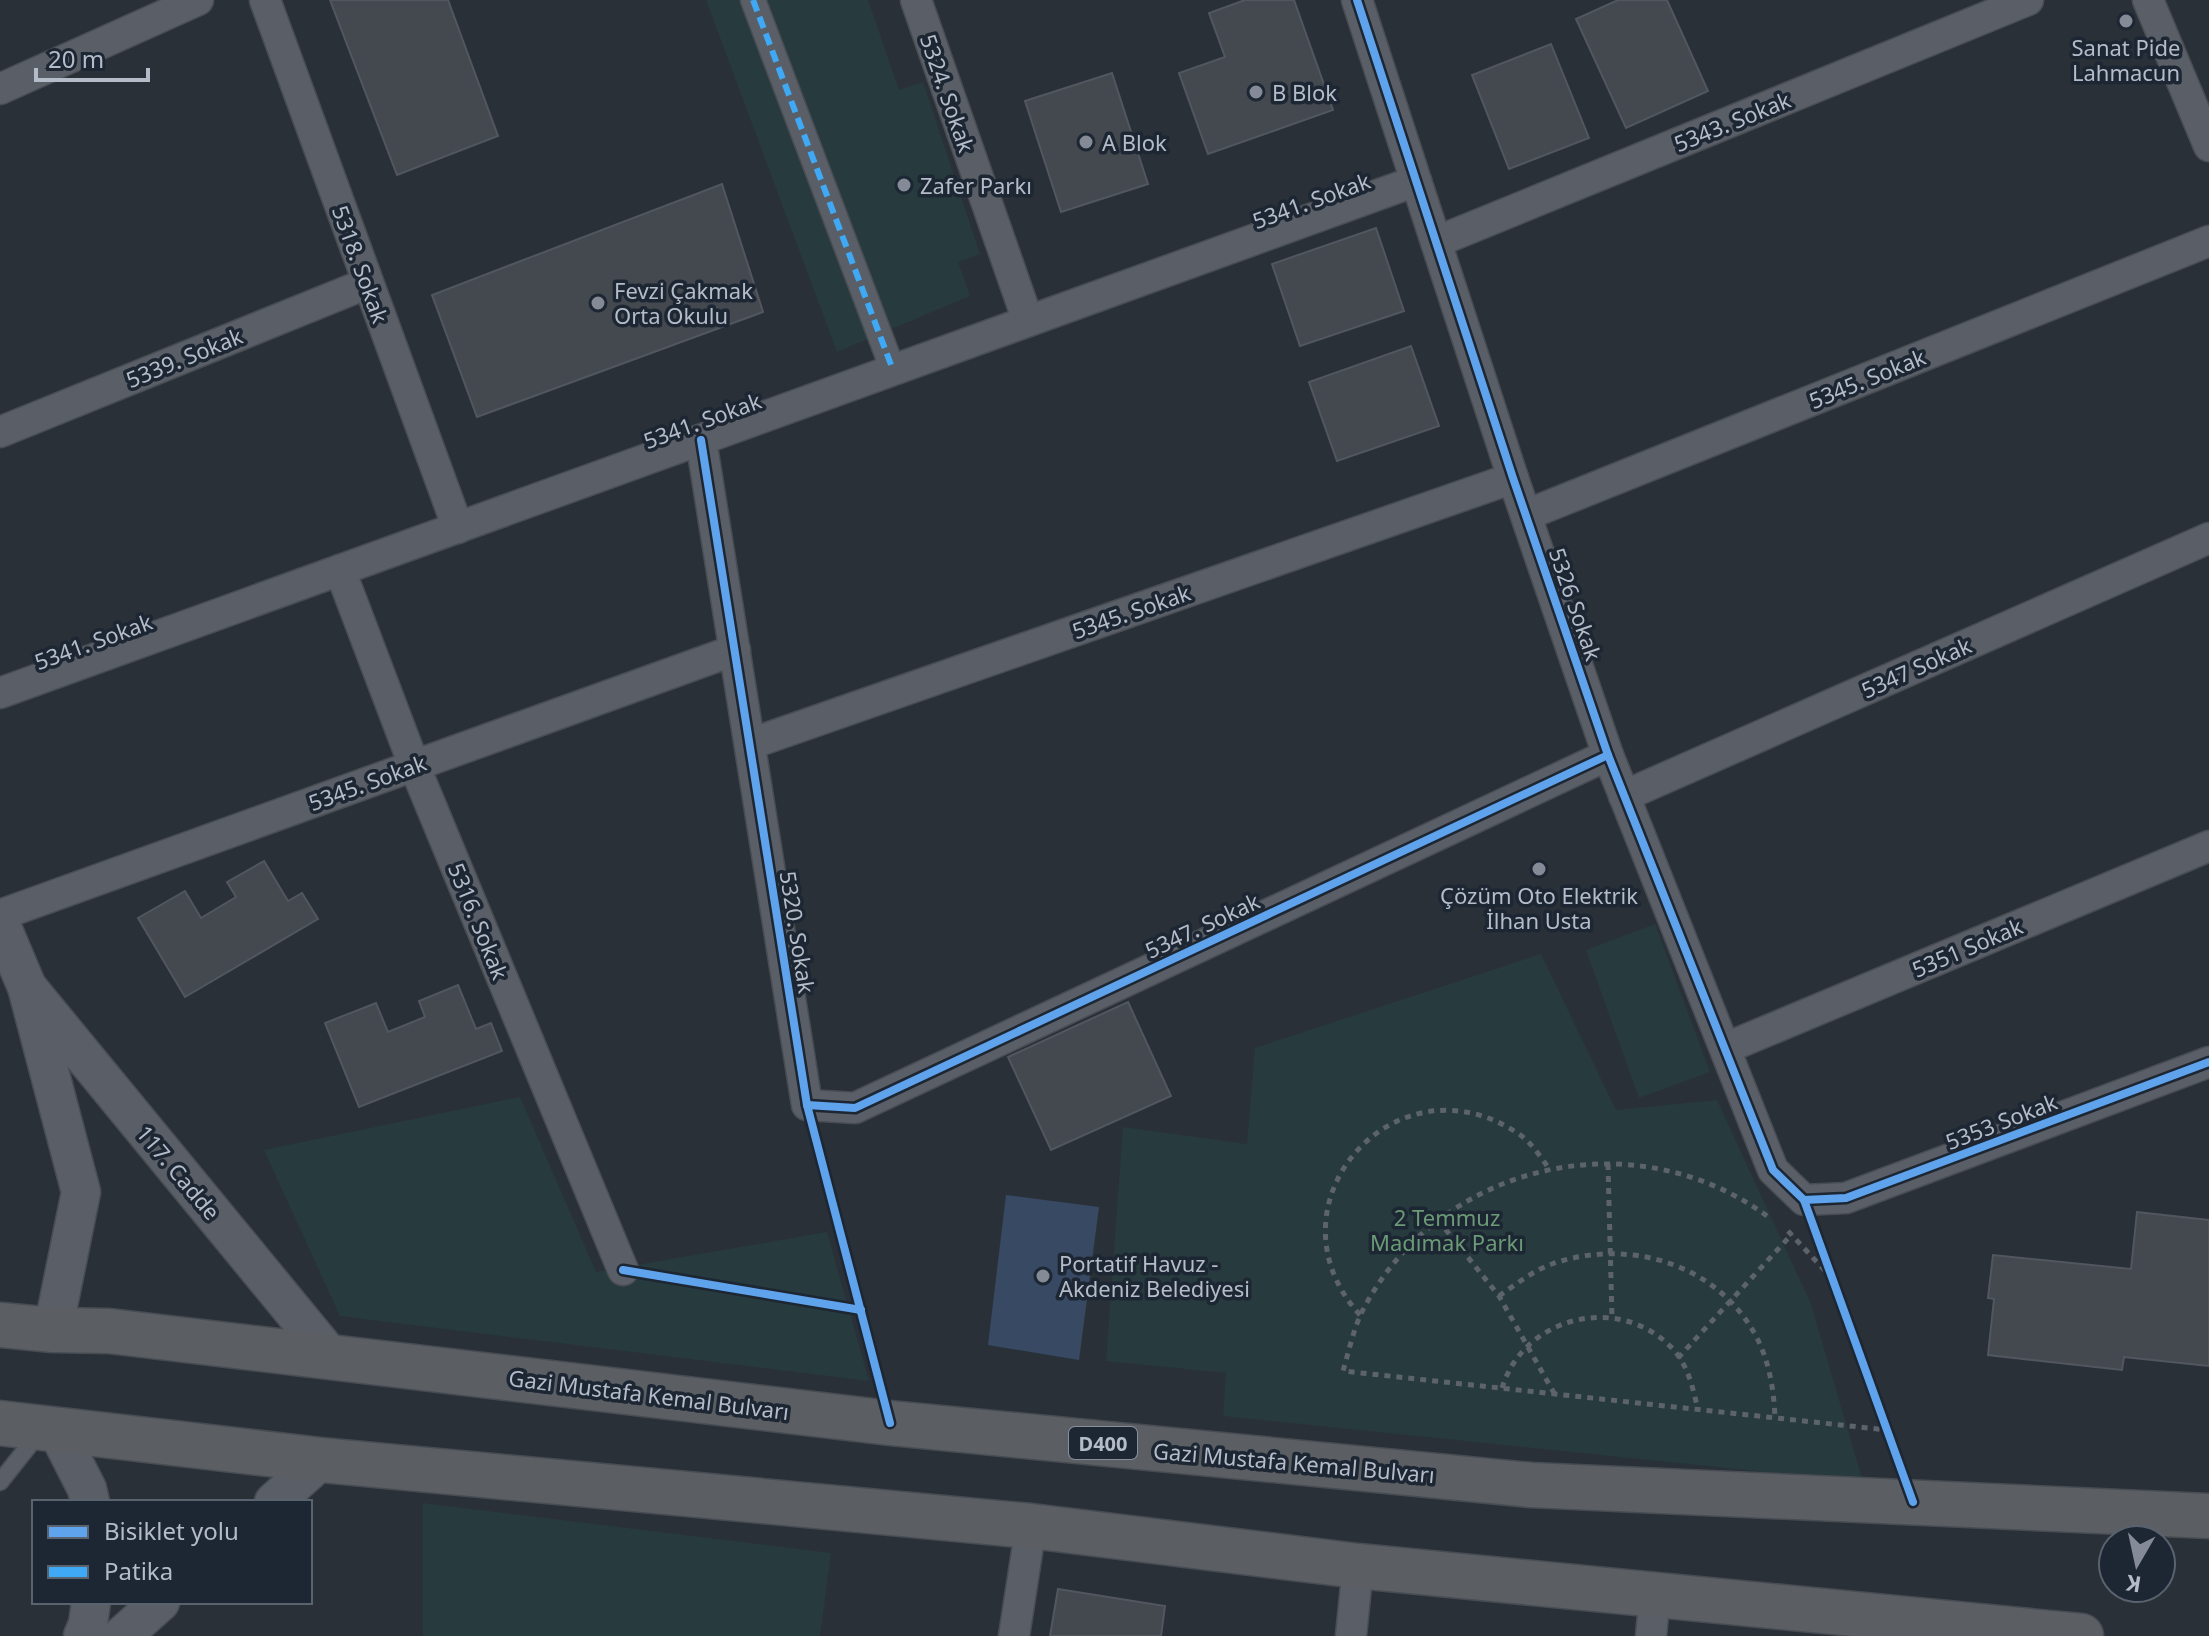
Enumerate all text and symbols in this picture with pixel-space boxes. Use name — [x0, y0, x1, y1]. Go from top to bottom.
marker: Sanat Pide Lahmacun — [2117, 12, 2135, 30]
street label: 5324. Sokak — [914, 30, 982, 156]
scale bar — [36, 32, 148, 82]
place label: Sanat Pide Lahmacun — [2072, 32, 2180, 87]
text: 20 m — [48, 42, 104, 75]
place label: B Blok — [1272, 77, 1337, 107]
marker: B Blok — [1247, 83, 1265, 101]
street label: 5343. Sokak — [1669, 84, 1795, 158]
place label: A Blok — [1102, 127, 1167, 157]
marker: A Blok — [1077, 133, 1095, 151]
street label: 5341. Sokak — [1248, 165, 1374, 235]
place label: Zafer Parkı — [920, 170, 1032, 200]
marker: Zafer Parkı — [895, 176, 913, 194]
street label: 5318. Sokak — [326, 201, 396, 327]
place label: Fevzi Çakmak Orta Okulu — [614, 275, 753, 330]
marker: Fevzi Çakmak Orta Okulu — [589, 294, 607, 312]
street label: 5339. Sokak — [121, 320, 247, 394]
street label: 5345. Sokak — [1804, 341, 1930, 415]
street label: 5341. Sokak — [639, 385, 765, 455]
street label: 5326 Sokak — [1543, 544, 1609, 665]
street label: 5345. Sokak — [1068, 577, 1194, 645]
street label: 5341. Sokak — [30, 606, 156, 676]
street label: 5347 Sokak — [1856, 629, 1976, 705]
street label: 5345. Sokak — [304, 747, 430, 817]
street label: 5316. Sokak — [442, 858, 516, 984]
marker: Çözüm Oto Elektrik İlhan Usta — [1530, 860, 1548, 878]
street label: 5320. Sokak — [774, 869, 822, 995]
place label: Çözüm Oto Elektrik İlhan Usta — [1440, 880, 1638, 935]
street label: 5347. Sokak — [1140, 885, 1264, 965]
street label: 5351 Sokak — [1907, 910, 2027, 984]
street label: 5353 Sokak — [1941, 1086, 2061, 1156]
street label: 117. Cadde — [131, 1118, 227, 1226]
park label: 2 Temmuz Madımak Parkı — [1370, 1202, 1524, 1257]
place label: Portatif Havuz - Akdeniz Belediyesi — [1059, 1248, 1250, 1303]
marker: Portatif Havuz - Akdeniz Belediyesi — [1034, 1267, 1052, 1285]
street label: Gazi Mustafa Kemal Bulvarı — [507, 1362, 791, 1426]
road number: D400 — [1069, 1427, 1137, 1459]
street label: Gazi Mustafa Kemal Bulvarı — [1152, 1435, 1436, 1489]
legend — [32, 1500, 312, 1604]
text: Bisiklet yolu — [104, 1514, 239, 1547]
north arrow — [2097, 1524, 2177, 1604]
text: Patika — [104, 1554, 173, 1587]
text: K — [2124, 1569, 2143, 1601]

